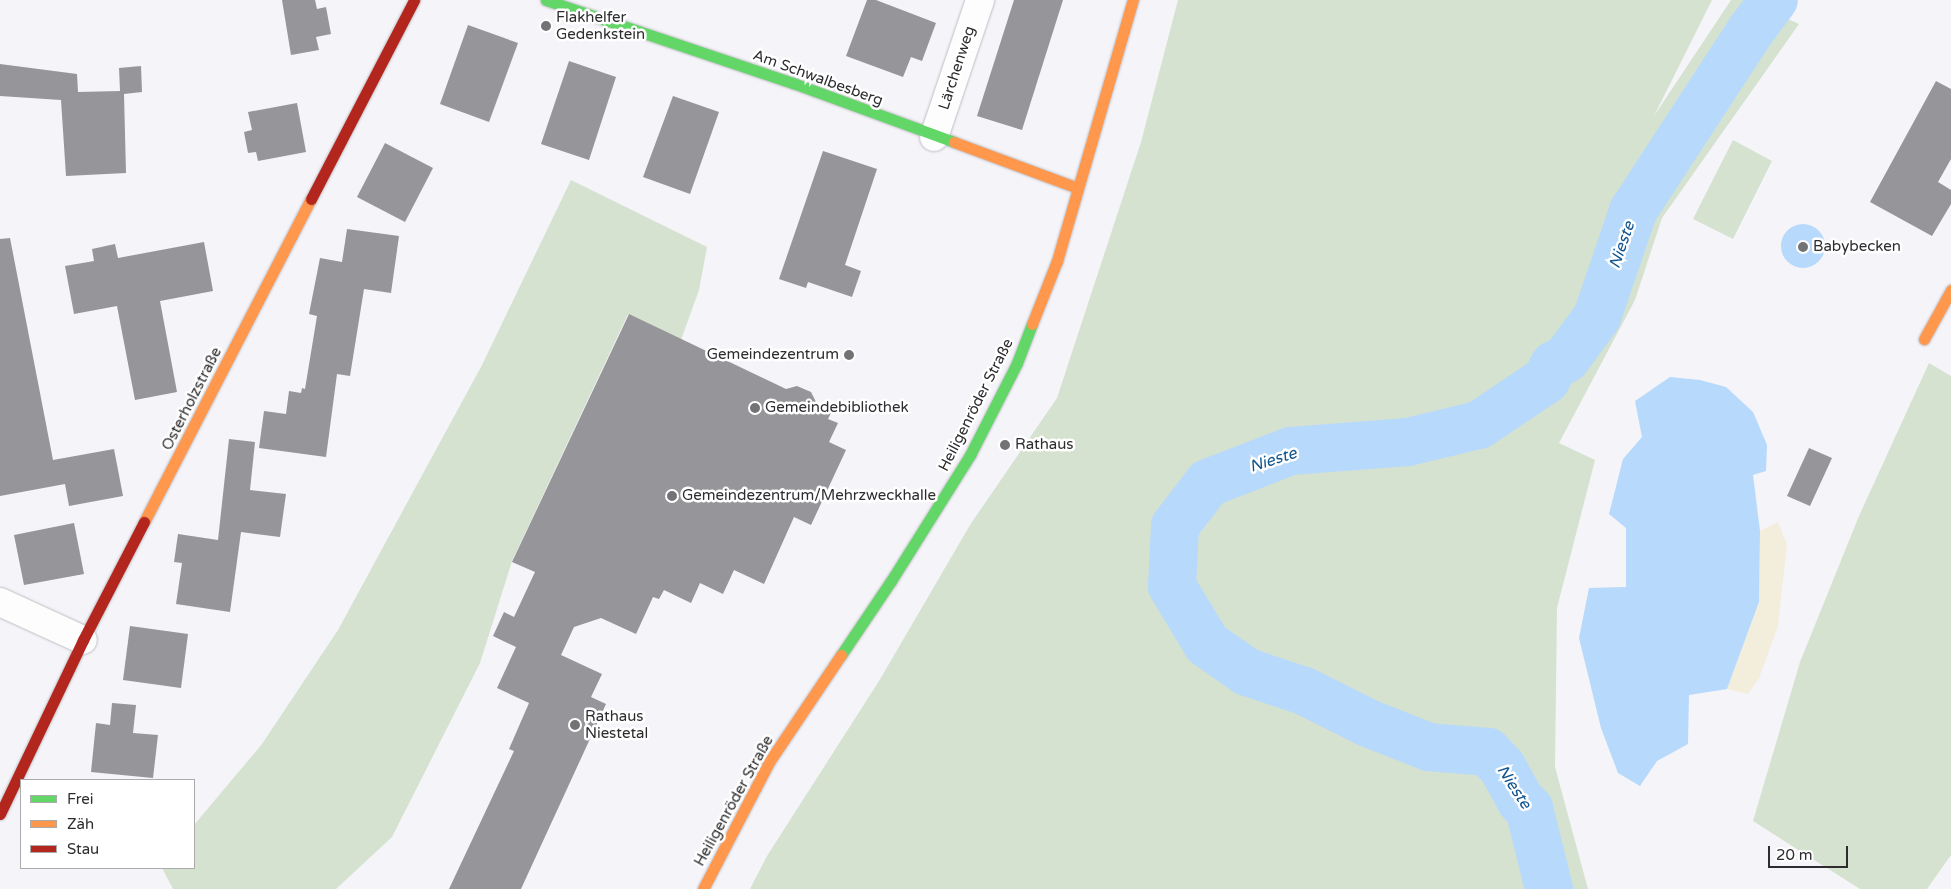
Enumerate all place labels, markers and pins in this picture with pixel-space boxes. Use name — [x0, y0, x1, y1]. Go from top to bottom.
place label: Flakhelfer Gedenkstein — [556, 8, 645, 43]
marker: Flakhelfer Gedenkstein — [540, 20, 552, 32]
place label: Babybecken — [1813, 238, 1901, 256]
marker: Babybecken — [1797, 241, 1809, 253]
place label: Gemeindezentrum — [707, 346, 839, 364]
marker: Gemeindezentrum — [843, 349, 855, 361]
place label: Gemeindebibliothek — [765, 399, 909, 417]
marker: Gemeindebibliothek — [749, 402, 761, 414]
place label: Rathaus — [1015, 436, 1073, 454]
marker: Rathaus — [999, 439, 1011, 451]
place label: Gemeindezentrum/Mehrzweckhalle — [682, 487, 936, 505]
marker: Gemeindezentrum/Mehrzweckhalle — [666, 490, 678, 502]
place label: Rathaus Niestetal — [585, 707, 648, 742]
marker: Rathaus Niestetal — [569, 719, 581, 731]

